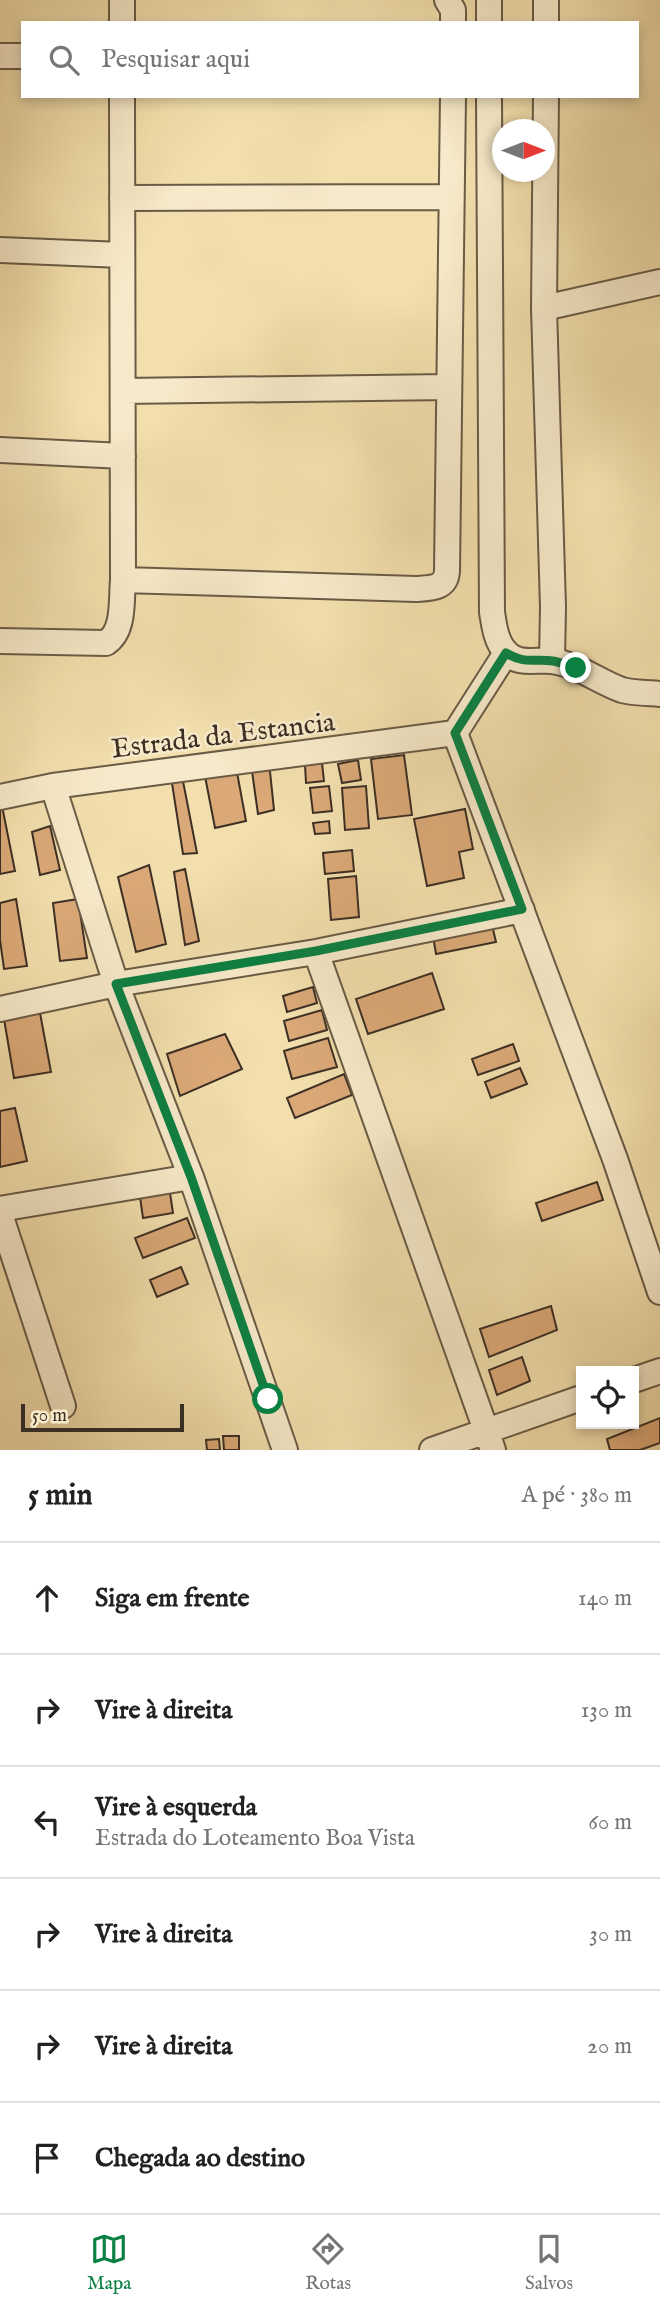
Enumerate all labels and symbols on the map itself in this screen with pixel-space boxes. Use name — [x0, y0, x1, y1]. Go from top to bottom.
north arrow — [492, 119, 555, 182]
route end — [560, 652, 591, 683]
street label: Estrada da Estancia — [110, 705, 338, 768]
route start — [252, 1383, 283, 1414]
scale bar — [21, 1401, 184, 1433]

